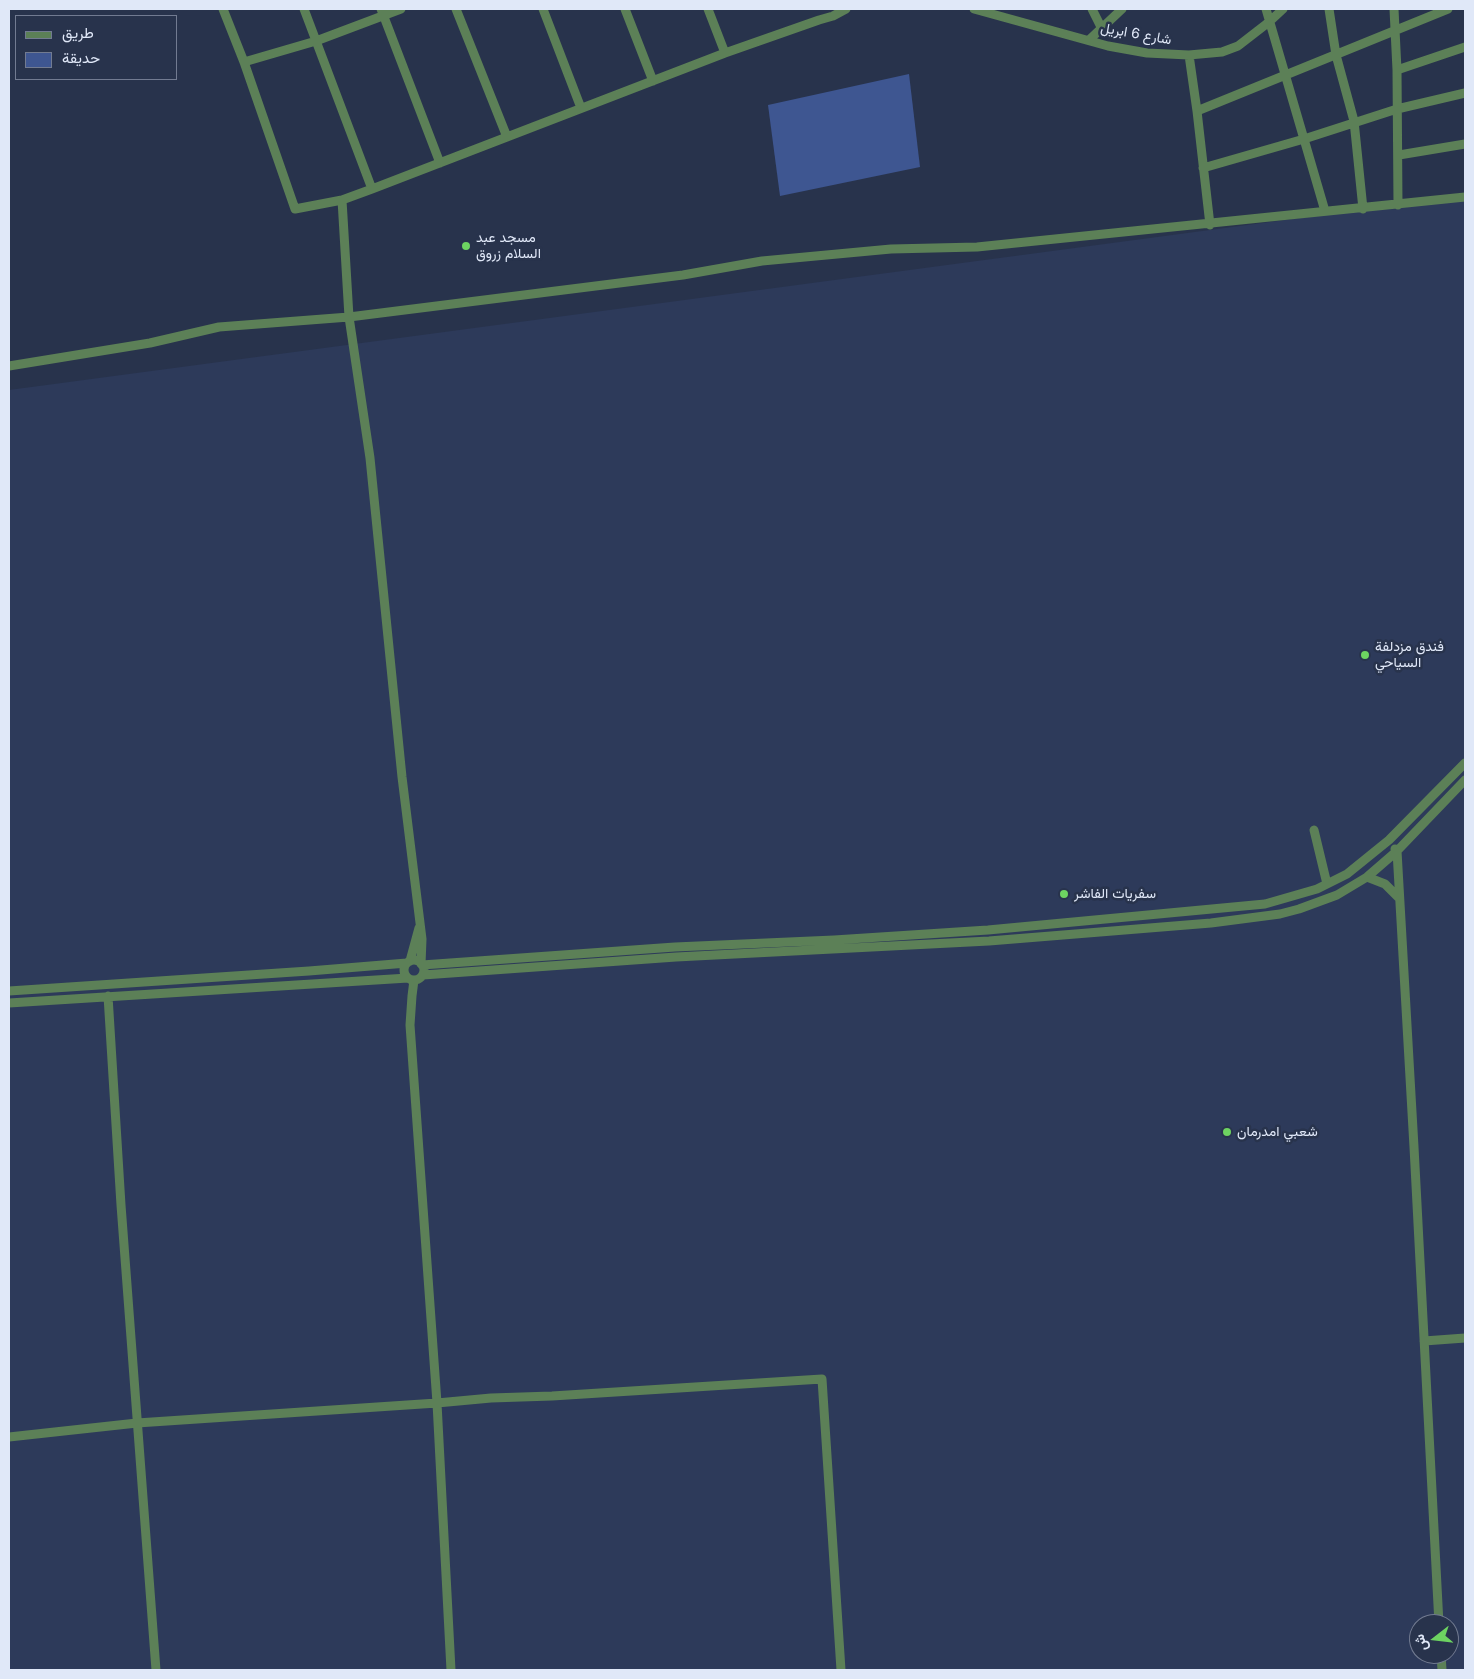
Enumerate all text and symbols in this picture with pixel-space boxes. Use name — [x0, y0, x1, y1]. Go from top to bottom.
legend — [15, 15, 178, 80]
street label: شارع 6 ابريل — [1099, 20, 1173, 48]
text: طريق — [62, 23, 94, 42]
text: حديقة — [62, 48, 100, 67]
place label: مسجد عبد السلام زروق — [476, 230, 541, 262]
marker: مسجد عبد السلام زروق — [460, 240, 472, 252]
place label: فندق مزدلفة السياحي — [1375, 639, 1444, 672]
marker: فندق مزدلفة السياحي — [1359, 649, 1371, 661]
place label: سفريات الفاشر — [1074, 886, 1156, 902]
marker: سفريات الفاشر — [1058, 888, 1070, 900]
place label: شعبي امدرمان — [1237, 1124, 1318, 1140]
marker: شعبي امدرمان — [1221, 1126, 1233, 1138]
north arrow — [1409, 1614, 1459, 1664]
text: ش — [1410, 1633, 1431, 1653]

